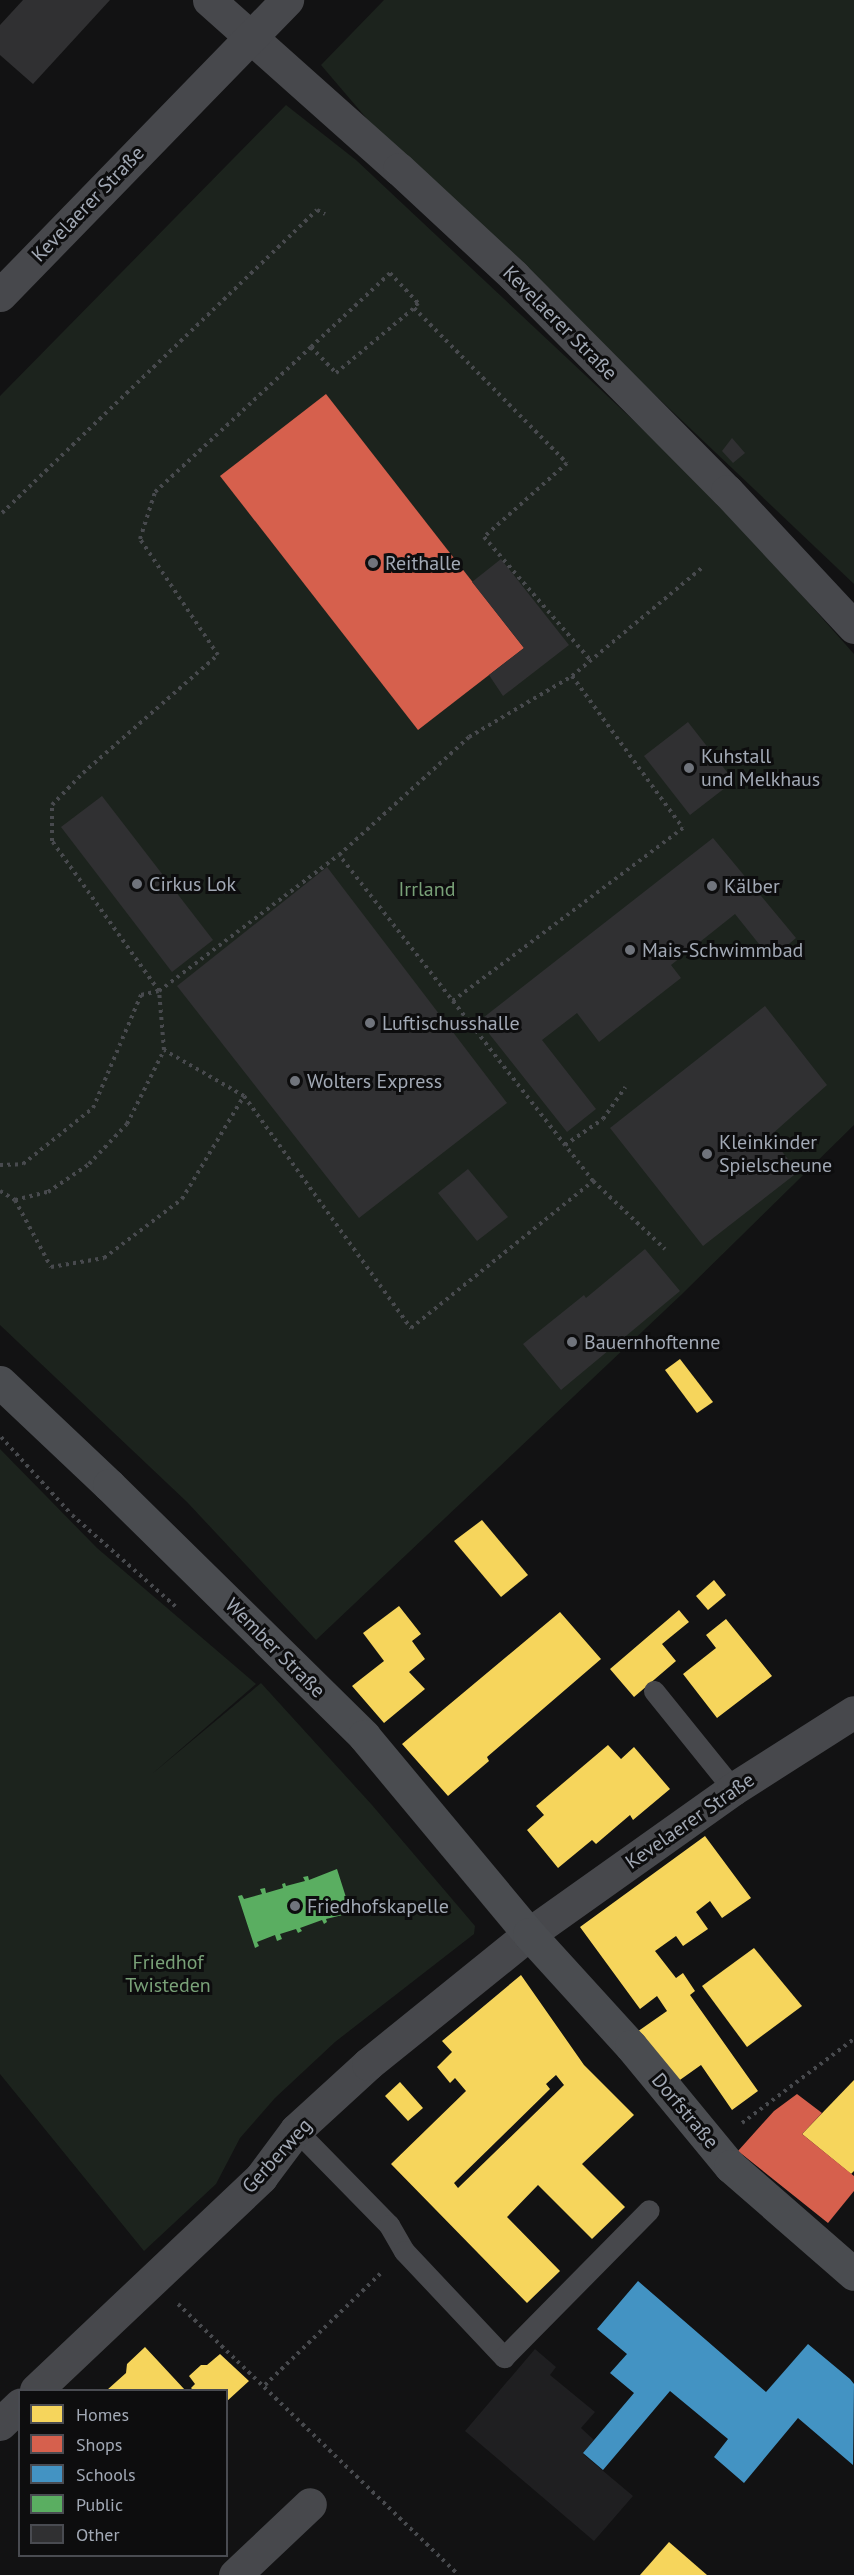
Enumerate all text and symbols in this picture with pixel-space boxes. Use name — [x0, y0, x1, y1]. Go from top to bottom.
street label: Kevelaerer Straße — [27, 141, 149, 267]
street label: Kevelaerer Straße — [498, 261, 622, 385]
place label: Reithalle — [385, 551, 461, 575]
marker: Reithalle — [366, 556, 380, 570]
place label: Kuhstall und Melkhaus — [701, 744, 820, 791]
marker: Kuhstall und Melkhaus — [682, 761, 696, 775]
place label: Cirkus Lok — [149, 872, 236, 896]
place label: Kälber — [724, 874, 780, 898]
marker: Cirkus Lok — [130, 877, 144, 891]
park label: Irrland — [399, 877, 455, 901]
marker: Kälber — [705, 879, 719, 893]
place label: Mais-Schwimmbad — [642, 938, 803, 962]
marker: Mais-Schwimmbad — [623, 943, 637, 957]
place label: Luftischusshalle — [382, 1011, 520, 1035]
marker: Luftischusshalle — [363, 1016, 377, 1030]
place label: Wolters Express — [307, 1069, 442, 1093]
marker: Wolters Express — [288, 1074, 302, 1088]
place label: Kleinkinder Spielscheune — [719, 1130, 832, 1177]
marker: Kleinkinder Spielscheune — [700, 1147, 714, 1161]
place label: Bauernhoftenne — [584, 1330, 721, 1354]
marker: Bauernhoftenne — [565, 1335, 579, 1349]
street label: Wember Straße — [220, 1593, 330, 1703]
street label: Kevelaerer Straße — [621, 1768, 759, 1874]
place label: Friedhofskapelle — [307, 1894, 449, 1918]
marker: Friedhofskapelle — [288, 1899, 302, 1913]
park label: Friedhof Twisteden — [125, 1951, 211, 1998]
street label: Dorfstraße — [647, 2068, 723, 2154]
street label: Gerberweg — [237, 2114, 317, 2198]
legend — [18, 2389, 228, 2557]
text: Homes — [76, 2403, 129, 2426]
text: Shops — [76, 2433, 122, 2456]
text: Schools — [76, 2463, 136, 2486]
text: Public — [76, 2493, 123, 2516]
text: Other — [76, 2523, 120, 2546]

